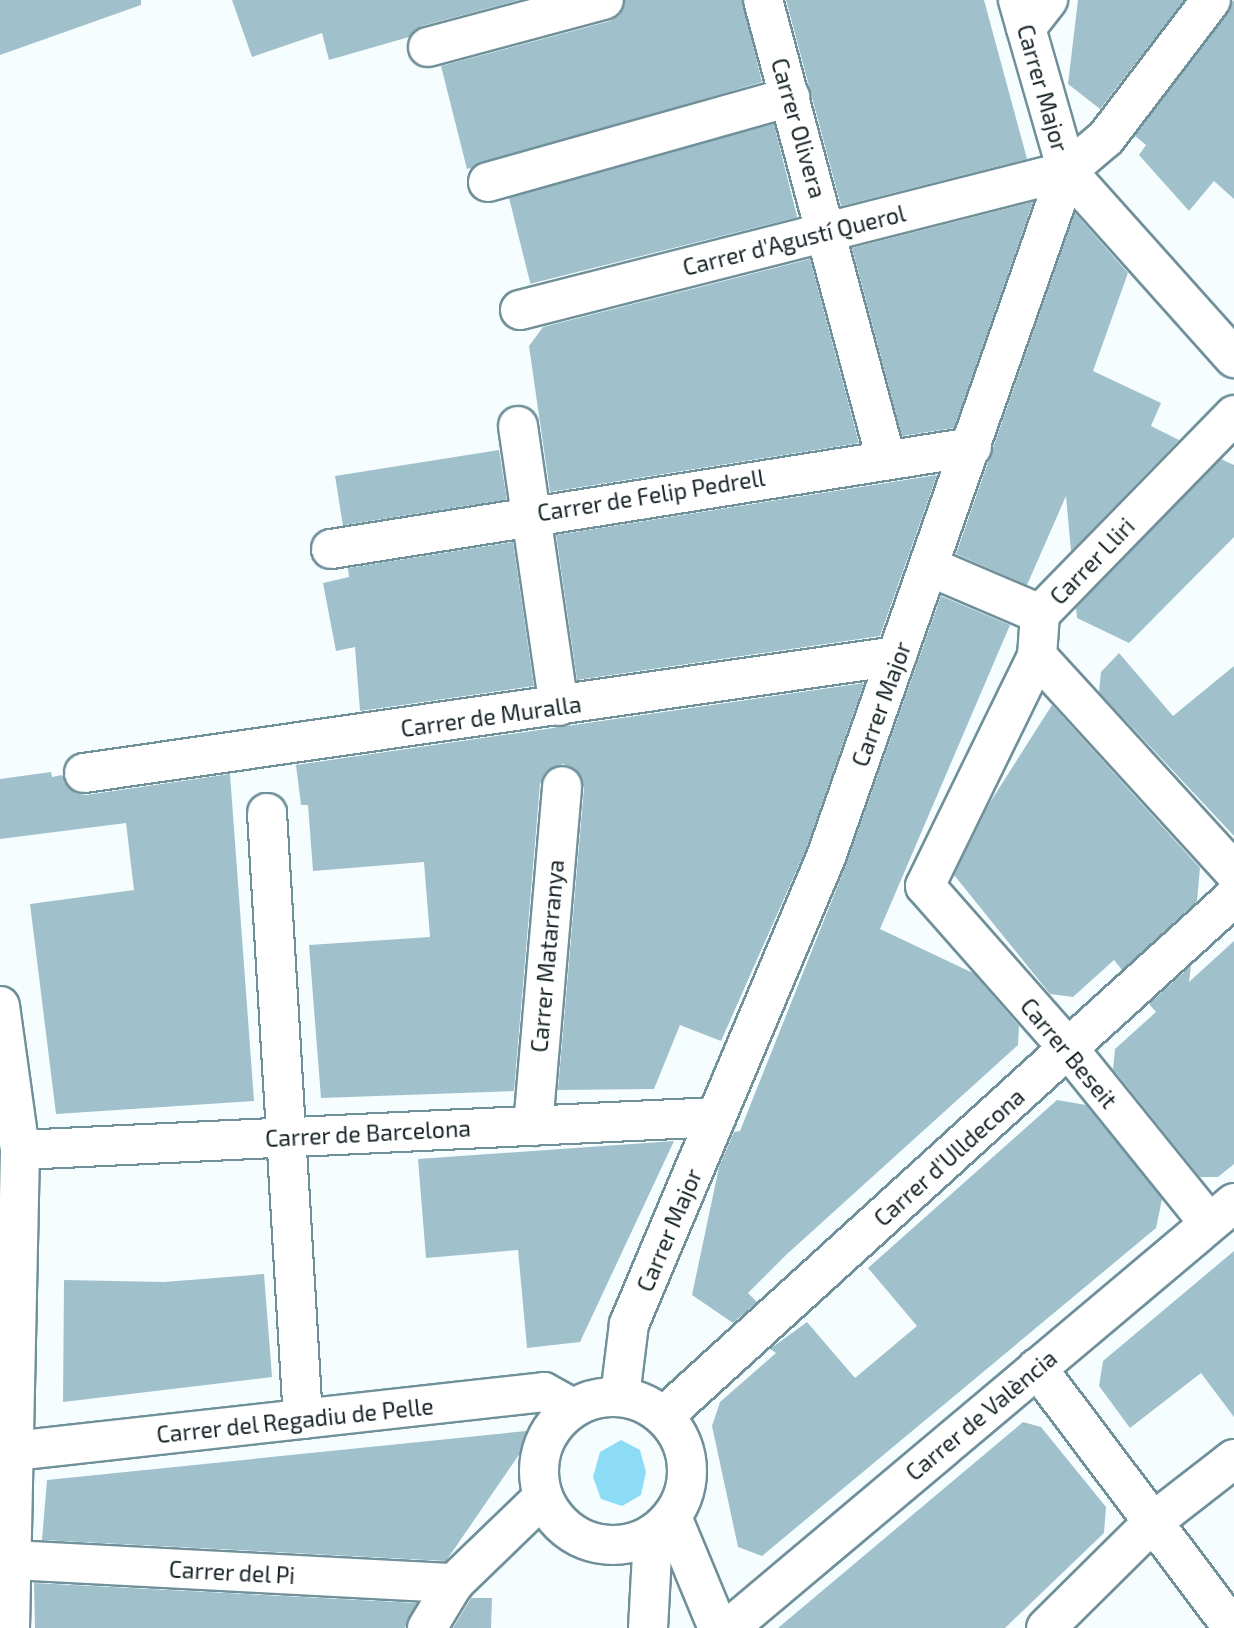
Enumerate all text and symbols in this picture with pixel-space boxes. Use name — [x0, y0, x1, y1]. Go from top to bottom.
street label: Carrer Major — [1012, 21, 1074, 155]
street label: Carrer Olivera — [766, 55, 832, 201]
street label: Carrer d'Agustí Querol — [680, 199, 908, 281]
street label: Carrer de Felip Pedrell — [535, 463, 767, 527]
street label: Carrer Lliri — [1044, 512, 1140, 610]
street label: Carrer Major — [846, 638, 916, 770]
street label: Carrer de Muralla — [399, 690, 583, 742]
street label: Carrer Matarranya — [525, 858, 569, 1054]
street label: Carrer Beseit — [1015, 992, 1123, 1114]
street label: Carrer d'Ulldecona — [868, 1082, 1030, 1232]
street label: Carrer de Barcelona — [264, 1114, 472, 1152]
street label: Carrer Major — [631, 1164, 707, 1296]
street label: Carrer de València — [900, 1344, 1062, 1486]
street label: Carrer del Regadiu de Pelle — [155, 1392, 435, 1448]
street label: Carrer del Pi — [168, 1555, 296, 1589]

